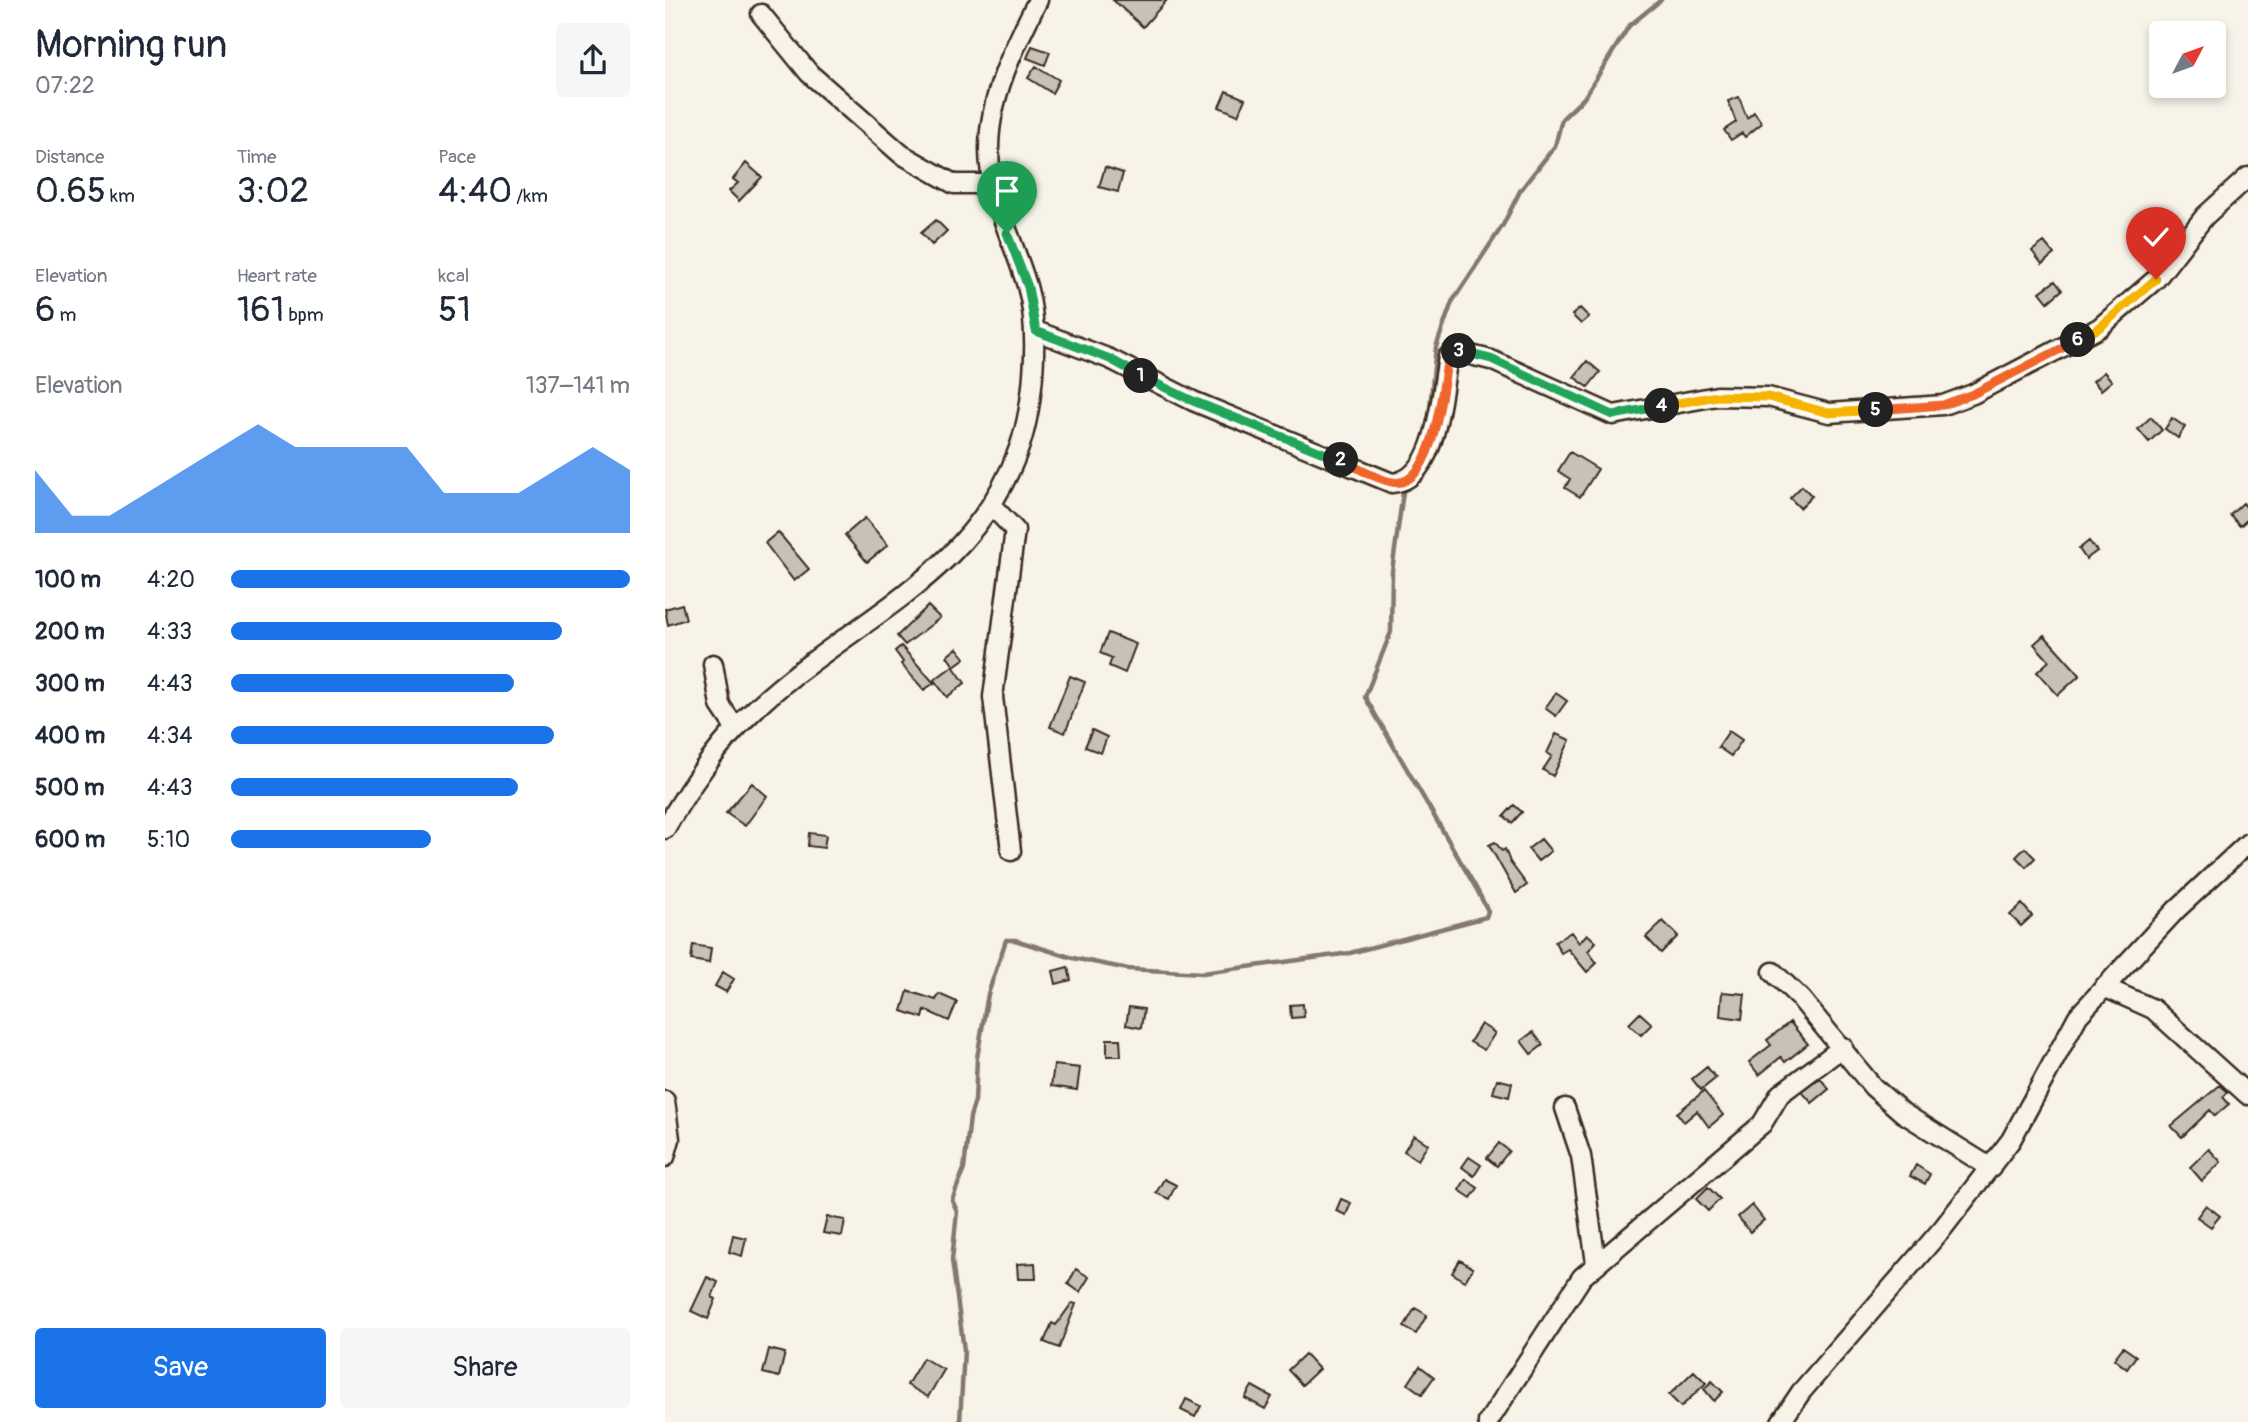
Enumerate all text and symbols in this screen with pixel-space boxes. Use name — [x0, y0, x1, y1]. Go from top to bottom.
text: Morning run — [35, 21, 227, 69]
north arrow — [2149, 21, 2226, 98]
map controls — [2149, 21, 2226, 98]
button: share — [556, 23, 630, 97]
text: 07:22 — [35, 71, 95, 100]
text: Distance — [35, 145, 104, 169]
text: Time — [237, 145, 276, 169]
text: Pace — [438, 145, 476, 169]
pin — [977, 161, 1037, 233]
text: 0.65 — [35, 169, 106, 213]
text: 3:02 — [237, 169, 309, 213]
text: 4:40 — [438, 169, 512, 213]
icon: arrive — [988, 172, 1026, 210]
text: km — [106, 184, 135, 208]
text: /km — [512, 184, 548, 208]
pin — [2126, 207, 2186, 279]
icon: check — [2137, 218, 2175, 256]
text: Elevation — [35, 264, 107, 288]
text: Heart rate — [237, 264, 317, 288]
text: kcal — [438, 264, 469, 288]
text: 6 — [35, 288, 55, 332]
text: 161 — [237, 288, 284, 332]
text: 51 — [438, 288, 471, 332]
text: m — [55, 303, 76, 327]
text: bpm — [284, 303, 324, 327]
pin: 6 — [2061, 322, 2095, 358]
text: 6 — [2072, 327, 2083, 351]
pin: 3 — [1441, 334, 1477, 368]
text: 3 — [1453, 338, 1464, 362]
pin: 1 — [1123, 358, 1159, 394]
text: 1 — [1137, 363, 1144, 387]
text: Elevation — [35, 371, 123, 400]
text: 137–141 m — [526, 371, 630, 400]
pin: 4 — [1644, 388, 1679, 424]
pin: 5 — [1859, 392, 1893, 428]
text: 4 — [1656, 393, 1667, 417]
text: 5 — [1870, 397, 1881, 421]
pin: 2 — [1323, 442, 1359, 477]
text: 2 — [1335, 447, 1346, 471]
text: 100 m — [35, 565, 101, 594]
text: 4:20 — [147, 565, 195, 594]
text: 200 m — [35, 617, 105, 646]
text: 4:33 — [147, 617, 192, 646]
text: 300 m — [35, 669, 105, 698]
text: 4:43 — [147, 669, 193, 698]
text: 400 m — [35, 721, 105, 750]
text: 4:34 — [147, 721, 193, 750]
text: 500 m — [35, 773, 104, 802]
text: 4:43 — [147, 773, 193, 802]
text: 600 m — [35, 825, 105, 854]
text: 5:10 — [147, 825, 190, 854]
button: Save — [35, 1328, 326, 1408]
button: Share — [340, 1328, 630, 1408]

